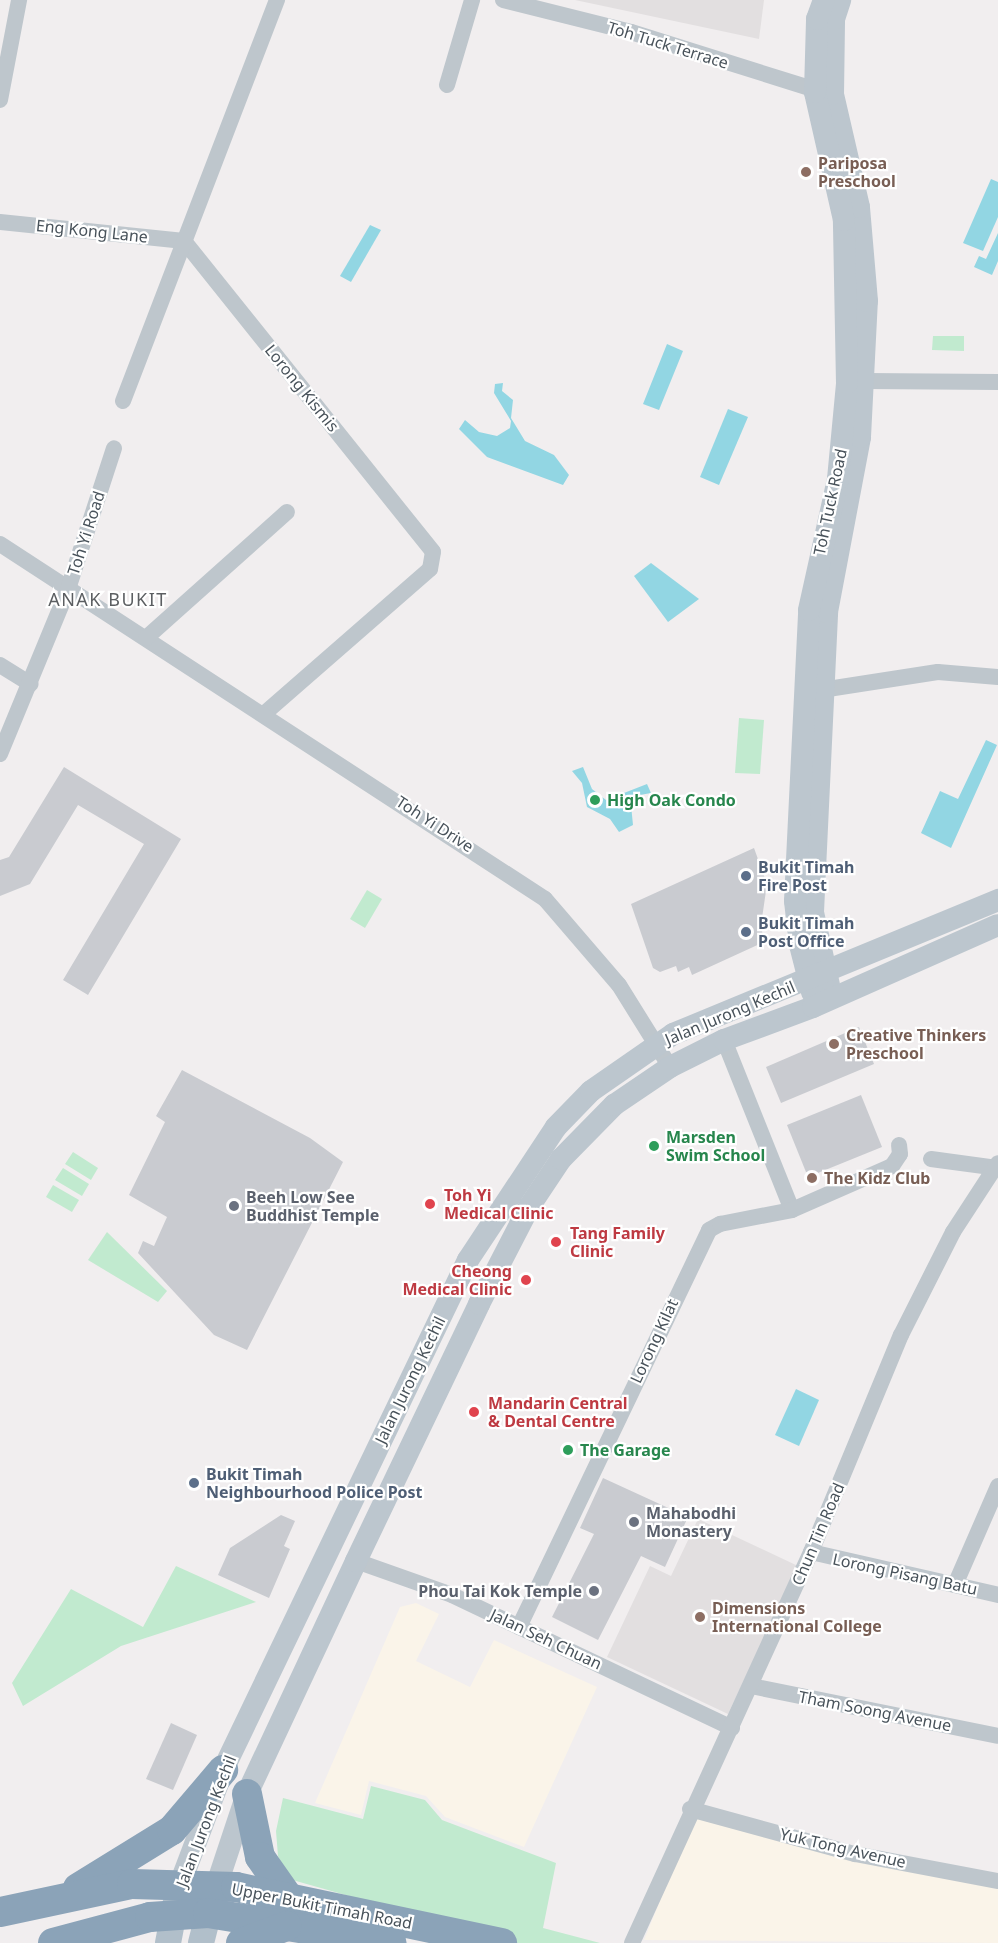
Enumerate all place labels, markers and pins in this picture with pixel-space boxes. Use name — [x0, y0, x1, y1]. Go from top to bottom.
place label: Pariposa Preschool — [818, 153, 896, 191]
marker: Pariposa Preschool — [799, 165, 813, 179]
place label: High Oak Condo — [607, 790, 736, 810]
marker: High Oak Condo — [588, 793, 602, 807]
place label: Bukit Timah Fire Post — [758, 857, 854, 895]
marker: Bukit Timah Fire Post — [739, 869, 753, 883]
place label: Bukit Timah Post Office — [758, 913, 854, 951]
marker: Bukit Timah Post Office — [739, 925, 753, 939]
place label: Creative Thinkers Preschool — [846, 1025, 986, 1063]
marker: Creative Thinkers Preschool — [827, 1037, 841, 1051]
place label: Marsden Swim School — [666, 1127, 765, 1165]
marker: Marsden Swim School — [647, 1139, 661, 1153]
place label: The Kidz Club — [824, 1168, 930, 1188]
marker: The Kidz Club — [805, 1171, 819, 1185]
place label: Toh Yi Medical Clinic — [444, 1185, 554, 1223]
place label: Beeh Low See Buddhist Temple — [246, 1187, 379, 1225]
marker: Toh Yi Medical Clinic — [421, 1195, 439, 1213]
marker: Beeh Low See Buddhist Temple — [227, 1199, 241, 1213]
place label: Tang Family Clinic — [570, 1223, 665, 1261]
marker: Tang Family Clinic — [547, 1233, 565, 1251]
place label: Cheong Medical Clinic — [402, 1261, 512, 1299]
marker: Cheong Medical Clinic — [517, 1271, 535, 1289]
place label: Mandarin Central & Dental Centre — [488, 1393, 628, 1431]
marker: Mandarin Central & Dental Centre — [465, 1403, 483, 1421]
place label: The Garage — [580, 1440, 671, 1460]
marker: The Garage — [561, 1443, 575, 1457]
place label: Bukit Timah Neighbourhood Police Post — [206, 1464, 423, 1502]
marker: Bukit Timah Neighbourhood Police Post — [187, 1476, 201, 1490]
place label: Mahabodhi Monastery — [646, 1503, 736, 1541]
marker: Mahabodhi Monastery — [627, 1515, 641, 1529]
place label: Phou Tai Kok Temple — [418, 1581, 582, 1601]
marker: Phou Tai Kok Temple — [587, 1584, 601, 1598]
place label: Dimensions International College — [712, 1598, 882, 1636]
marker: Dimensions International College — [693, 1610, 707, 1624]

